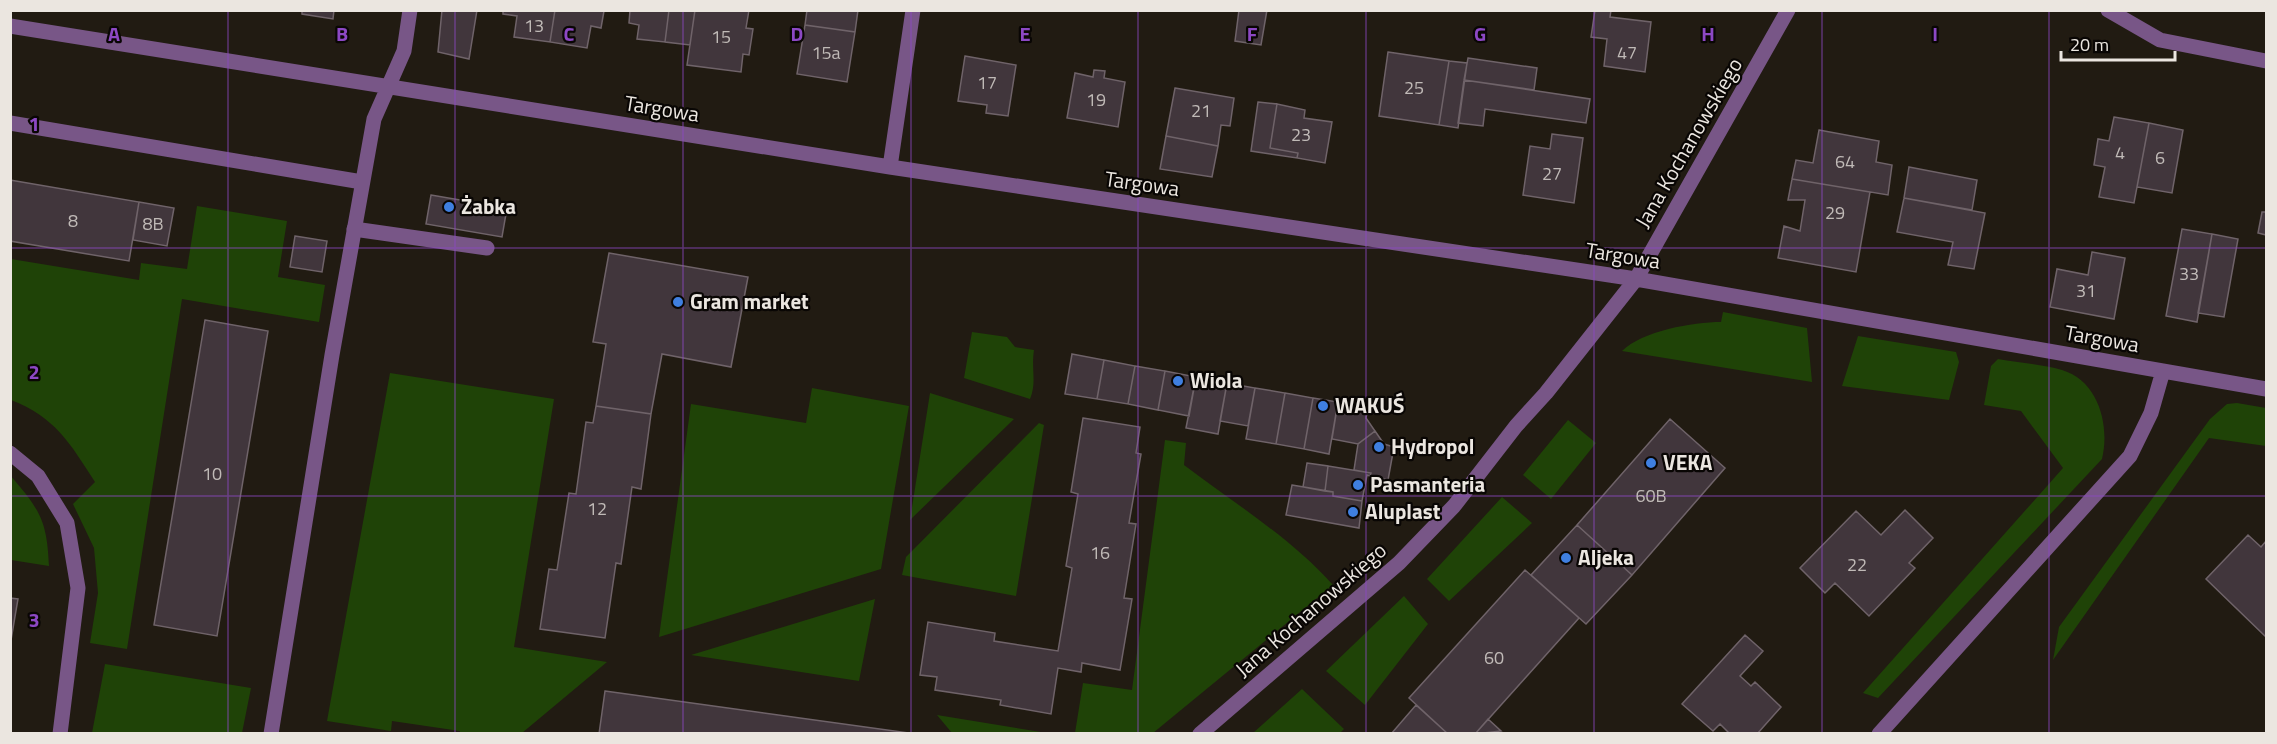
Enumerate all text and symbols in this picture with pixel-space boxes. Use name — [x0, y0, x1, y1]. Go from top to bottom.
house number: 13 — [524, 12, 544, 39]
text: A — [108, 18, 120, 49]
text: B — [336, 18, 348, 49]
text: C — [564, 18, 575, 49]
text: D — [791, 18, 803, 49]
text: E — [1019, 18, 1031, 49]
text: F — [1247, 18, 1258, 49]
text: G — [1474, 18, 1486, 49]
text: H — [1701, 18, 1715, 49]
text: I — [1932, 18, 1938, 49]
house number: 15 — [711, 23, 731, 50]
scale bar — [2061, 24, 2175, 62]
text: 20 m — [2070, 31, 2109, 58]
house number: 15a — [811, 39, 841, 66]
house number: 47 — [1617, 39, 1637, 66]
street label: Jana Kochanowskiego — [1626, 51, 1750, 234]
house number: 17 — [977, 69, 997, 96]
house number: 25 — [1404, 74, 1424, 101]
street label: Targowa — [623, 86, 702, 130]
house number: 19 — [1086, 86, 1106, 113]
house number: 21 — [1191, 97, 1211, 124]
text: 1 — [28, 108, 40, 139]
house number: 23 — [1291, 121, 1311, 148]
house number: 4 — [2115, 139, 2125, 166]
house number: 6 — [2155, 144, 2165, 171]
house number: 64 — [1835, 148, 1855, 175]
house number: 27 — [1542, 160, 1562, 187]
street label: Targowa — [1103, 162, 1182, 204]
place label: Żabka — [461, 190, 516, 222]
house number: 29 — [1825, 199, 1845, 226]
marker: Żabka — [442, 200, 456, 214]
house number: 8 — [68, 207, 78, 234]
house number: 8B — [142, 210, 164, 237]
street label: Targowa — [1584, 233, 1663, 277]
house number: 33 — [2179, 260, 2199, 287]
house number: 31 — [2076, 277, 2096, 304]
place label: Gram market — [690, 285, 809, 317]
marker: Gram market — [671, 295, 685, 309]
street label: Targowa — [2062, 316, 2142, 360]
text: 2 — [28, 356, 40, 387]
place label: Wiola — [1190, 364, 1243, 396]
marker: Wiola — [1171, 374, 1185, 388]
place label: WAKUŚ — [1335, 389, 1404, 421]
marker: WAKUŚ — [1316, 399, 1330, 413]
place label: Hydropol — [1391, 430, 1474, 462]
marker: Hydropol — [1372, 440, 1386, 454]
place label: VEKA — [1663, 446, 1713, 478]
marker: VEKA — [1644, 456, 1658, 470]
house number: 10 — [202, 460, 222, 487]
place label: Pasmanteria — [1370, 468, 1485, 500]
marker: Pasmanteria — [1351, 478, 1365, 492]
house number: 60B — [1635, 482, 1667, 509]
house number: 12 — [587, 495, 607, 522]
place label: Aluplast — [1365, 495, 1441, 527]
marker: Aluplast — [1346, 505, 1360, 519]
street label: Jana Kochanowskiego — [1227, 534, 1393, 684]
house number: 16 — [1090, 539, 1110, 566]
place label: Aljeka — [1578, 541, 1634, 573]
marker: Aljeka — [1559, 551, 1573, 565]
house number: 22 — [1847, 551, 1867, 578]
text: 3 — [28, 604, 40, 635]
house number: 60 — [1484, 644, 1504, 671]

